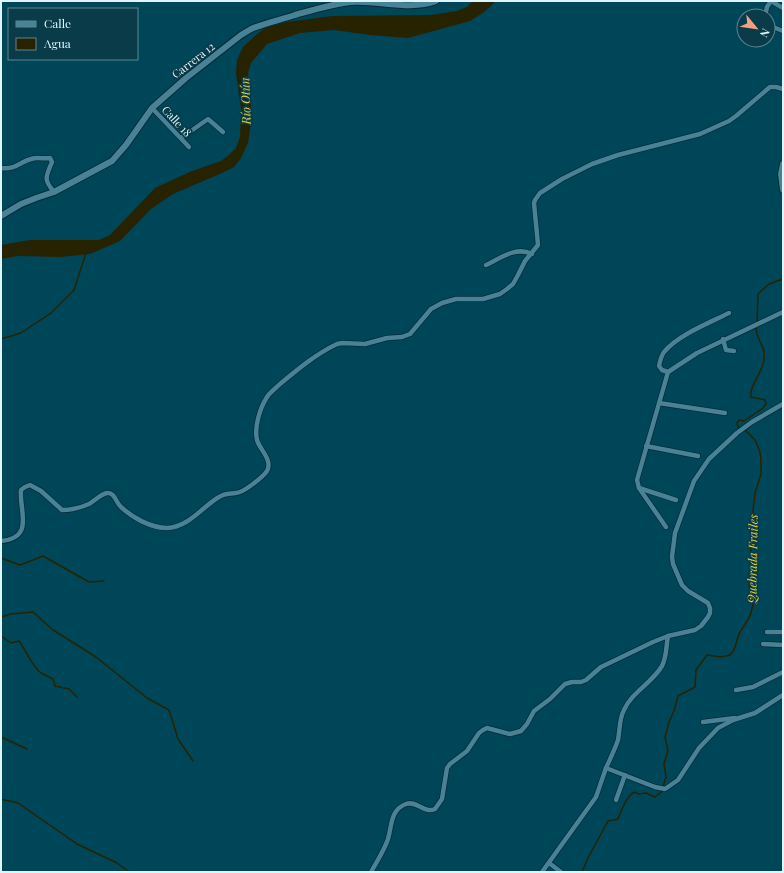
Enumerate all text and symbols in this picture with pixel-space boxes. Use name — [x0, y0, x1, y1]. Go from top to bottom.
legend — [8, 8, 138, 60]
north arrow — [736, 8, 776, 48]
text: Calle — [44, 15, 71, 31]
text: N — [757, 26, 774, 40]
text: Agua — [43, 35, 71, 51]
street label: Carrera 12 — [168, 39, 218, 81]
water label: Río Otún — [236, 77, 254, 126]
street label: Calle 18 — [159, 102, 195, 140]
water label: Quebrada Frailes — [743, 514, 761, 605]

